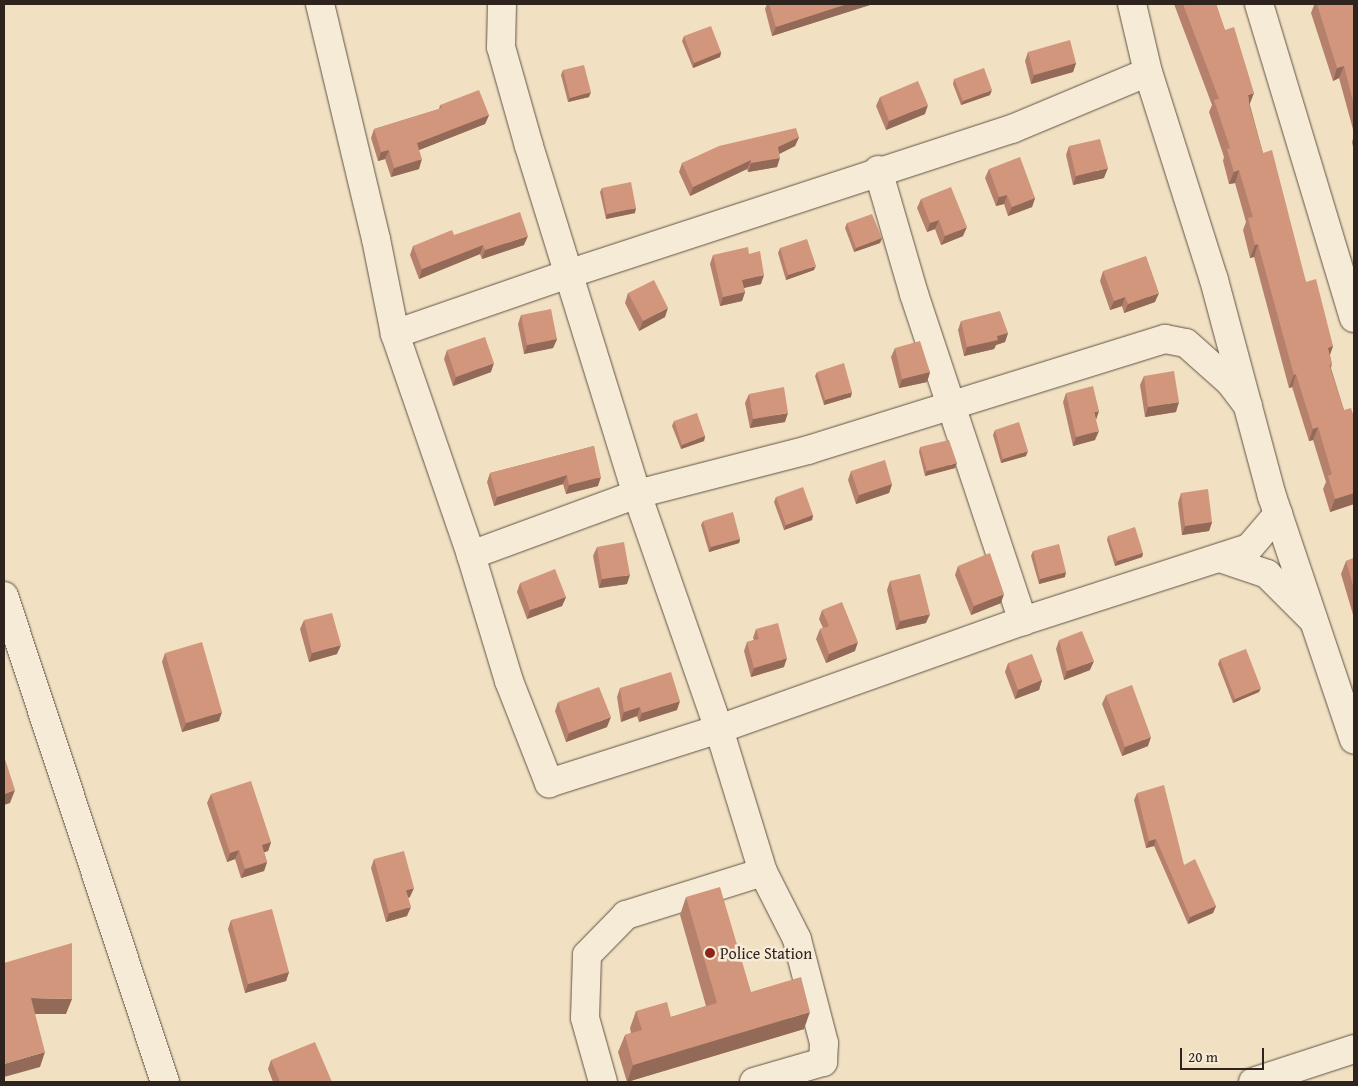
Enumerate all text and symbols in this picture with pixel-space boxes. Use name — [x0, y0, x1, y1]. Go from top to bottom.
place label: Police Station — [720, 943, 812, 963]
marker: Police Station — [704, 947, 716, 959]
scale bar — [1183, 1038, 1267, 1070]
text: 20 m — [1188, 1046, 1218, 1067]

